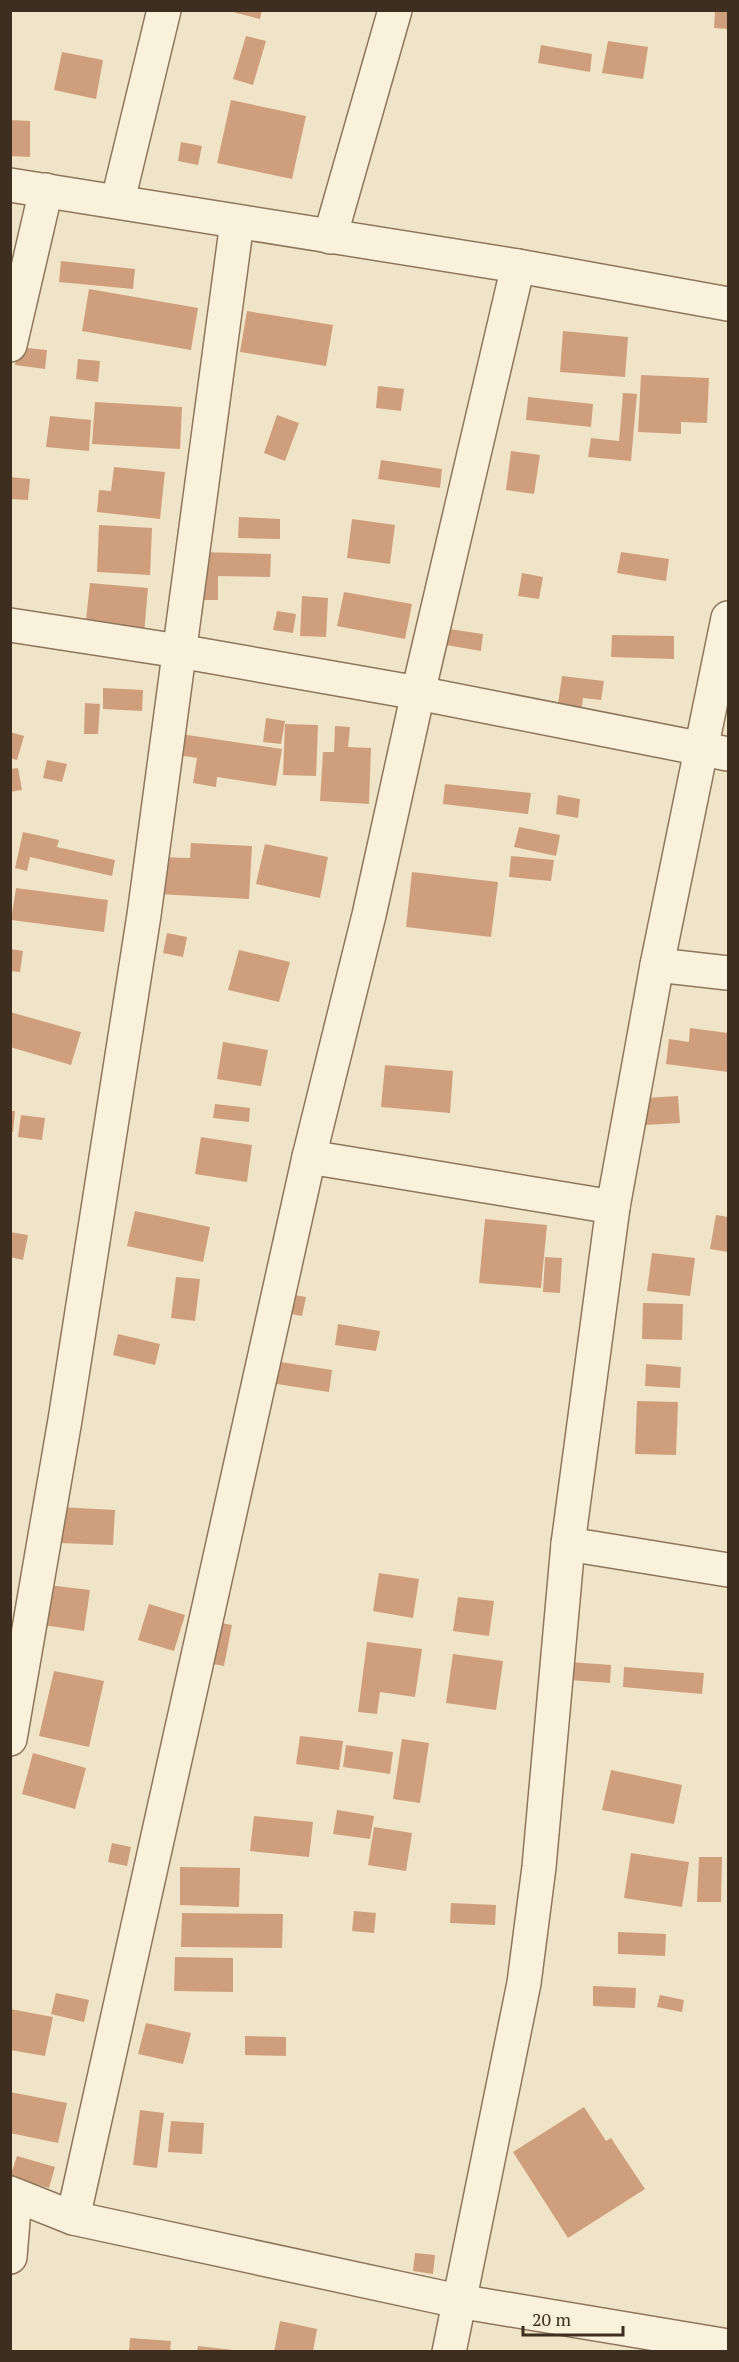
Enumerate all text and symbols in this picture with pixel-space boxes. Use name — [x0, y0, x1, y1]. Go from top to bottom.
scale bar — [523, 2299, 624, 2337]
text: 20 m — [532, 2307, 572, 2331]

